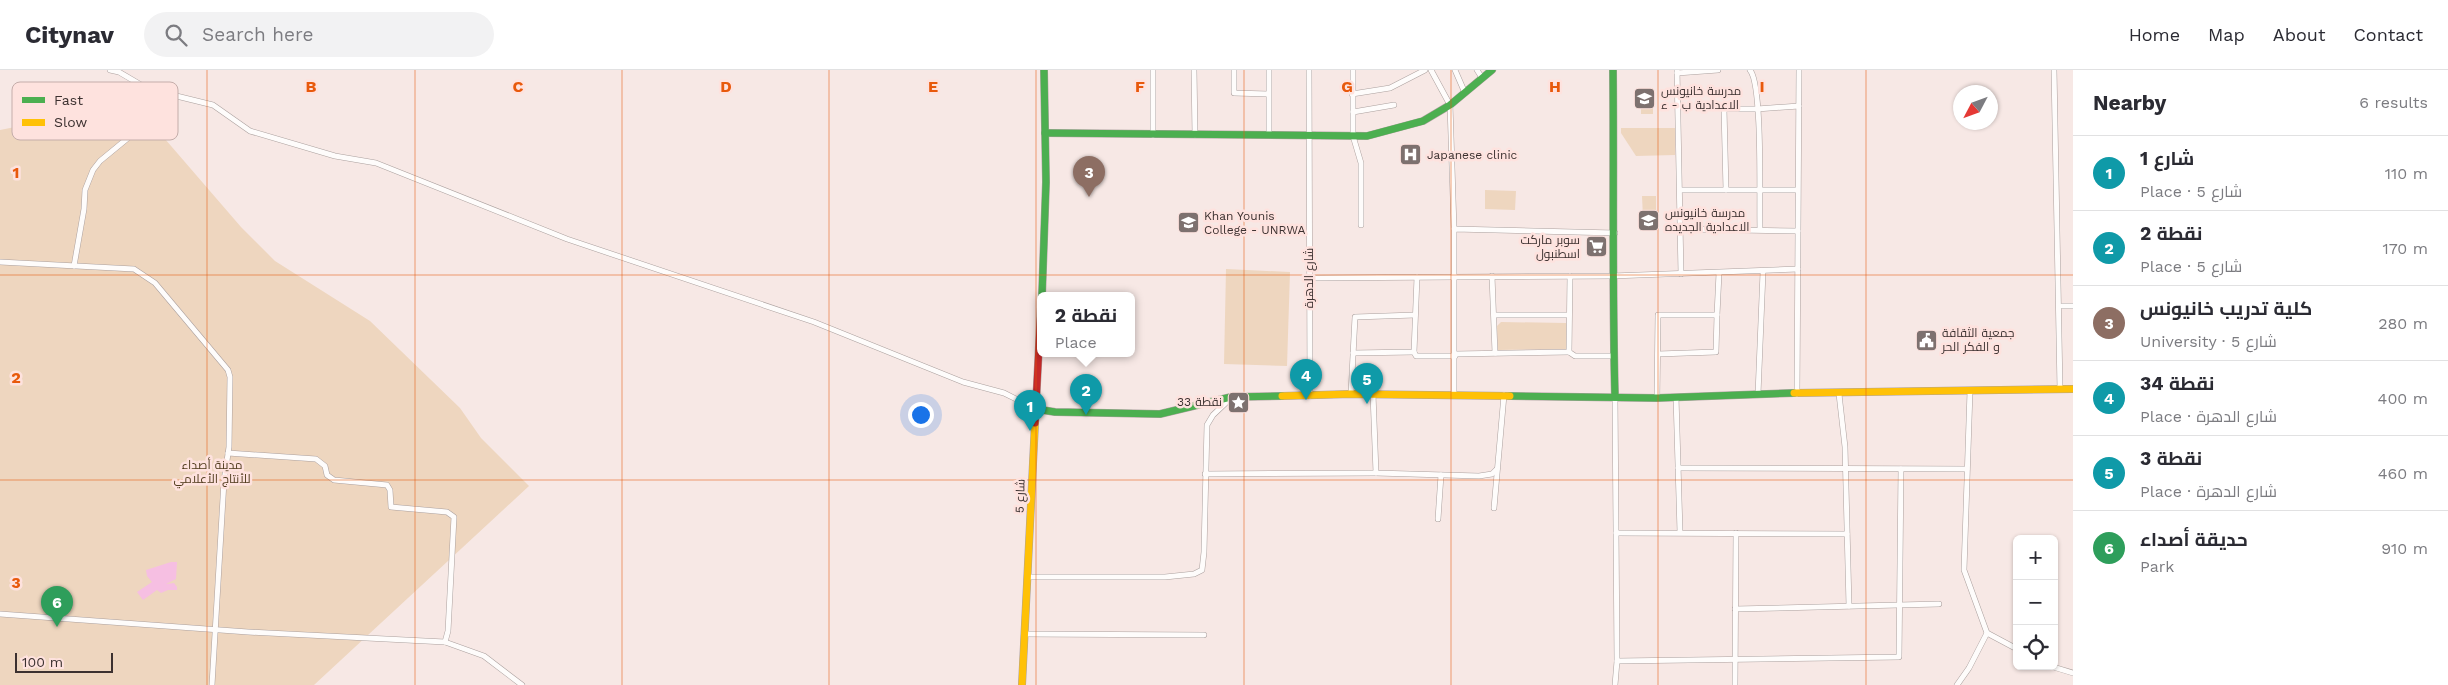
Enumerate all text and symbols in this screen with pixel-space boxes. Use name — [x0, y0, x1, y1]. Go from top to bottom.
search box — [144, 12, 494, 57]
text: Citynav — [25, 21, 114, 49]
icon: search — [162, 21, 190, 49]
text: Search here — [202, 23, 313, 46]
text: Home — [2129, 24, 2180, 45]
text: Map — [2208, 24, 2245, 45]
text: About — [2273, 24, 2325, 45]
text: Contact — [2353, 24, 2423, 45]
text: B — [306, 77, 317, 96]
text: C — [513, 77, 524, 96]
text: D — [720, 77, 732, 96]
text: E — [928, 77, 938, 96]
text: F — [1135, 77, 1145, 96]
text: G — [1341, 77, 1353, 96]
text: H — [1549, 77, 1561, 96]
text: I — [1759, 77, 1765, 96]
legend — [12, 82, 178, 140]
place label: مدرسة خانيونس الاعدادية ب - ء — [1661, 84, 1741, 112]
north arrow — [1953, 85, 1998, 130]
school or university icon: مدرسة خانيونس الاعدادية ب - ء — [1633, 86, 1657, 110]
text: Nearby — [2093, 90, 2166, 115]
text: Fast — [54, 92, 83, 108]
text: 6 results — [2359, 93, 2428, 112]
text: Slow — [54, 114, 87, 130]
hospital icon: Japanese clinic — [1399, 143, 1423, 167]
text: شارع 1 — [2140, 147, 2194, 170]
place label: Japanese clinic — [1427, 148, 1518, 162]
pin: 3 — [1073, 156, 1105, 197]
text: 1 — [13, 163, 19, 182]
text: 1 — [2106, 164, 2112, 183]
text: 110 m — [2385, 164, 2428, 183]
text: Place · شارع 5 — [2140, 182, 2242, 201]
place label: مدرسة خانيونس الاعدادية الجديده — [1665, 206, 1750, 234]
school or university icon: مدرسة خانيونس الاعدادية الجديده — [1637, 208, 1661, 232]
place label: Khan Younis College - UNRWA — [1204, 209, 1306, 237]
school or university icon: Khan Younis College - UNRWA — [1176, 211, 1200, 235]
text: نقطة 2 — [2140, 222, 2202, 245]
place label: سوبر ماركت اسطنبول — [1521, 233, 1580, 261]
supermarket icon: سوبر ماركت اسطنبول — [1584, 235, 1608, 259]
text: 2 — [2104, 239, 2114, 258]
text: 170 m — [2382, 239, 2428, 258]
street label: شارع الدهرة — [1302, 248, 1317, 308]
text: Place · شارع 5 — [2140, 257, 2242, 276]
popup — [1037, 292, 1135, 357]
text: كلية تدريب خانيونس — [2140, 297, 2312, 320]
text: نقطة 2 — [1055, 304, 1117, 327]
text: 3 — [2104, 314, 2114, 333]
text: 280 m — [2378, 314, 2428, 333]
place label: جمعية الثقافة و الفكر الحر — [1941, 326, 2014, 354]
public building icon: جمعية الثقافة و الفكر الحر — [1914, 328, 1938, 352]
text: University · شارع 5 — [2140, 332, 2277, 351]
text: Place — [1055, 333, 1097, 352]
pin: 4 — [1290, 359, 1322, 400]
pin: 5 — [1351, 363, 1383, 404]
text: 2 — [11, 368, 21, 387]
text: نقطة 34 — [2140, 372, 2215, 395]
pin: 2 — [1070, 374, 1102, 415]
text: 4 — [2104, 389, 2114, 408]
text: 400 m — [2378, 389, 2428, 408]
pin: 1 — [1014, 390, 1046, 431]
place icon: نقطة 33 — [1226, 390, 1250, 414]
place label: نقطة 33 — [1177, 395, 1222, 409]
your location — [908, 402, 934, 428]
text: Place · شارع الدهرة — [2140, 407, 2277, 426]
text: نقطة 3 — [2140, 447, 2202, 470]
park label: مدينة أصداء للأنتاج الأعلامي — [173, 457, 251, 489]
text: 5 — [2104, 464, 2114, 483]
text: 460 m — [2378, 464, 2428, 483]
street label: شارع 5 — [1012, 479, 1029, 513]
text: Place · شارع الدهرة — [2140, 482, 2277, 501]
text: حديقة أصداء — [2140, 528, 2248, 551]
map controls — [2013, 535, 2058, 670]
button: + — [2013, 535, 2058, 580]
text: 6 — [2104, 539, 2114, 558]
text: 910 m — [2381, 539, 2428, 558]
text: Park — [2140, 557, 2174, 576]
text: 3 — [11, 573, 21, 592]
button: − — [2013, 580, 2058, 625]
pin: 6 — [41, 586, 73, 627]
button: locate — [2013, 625, 2058, 670]
scale bar — [15, 650, 112, 673]
text: 100 m — [22, 654, 63, 670]

